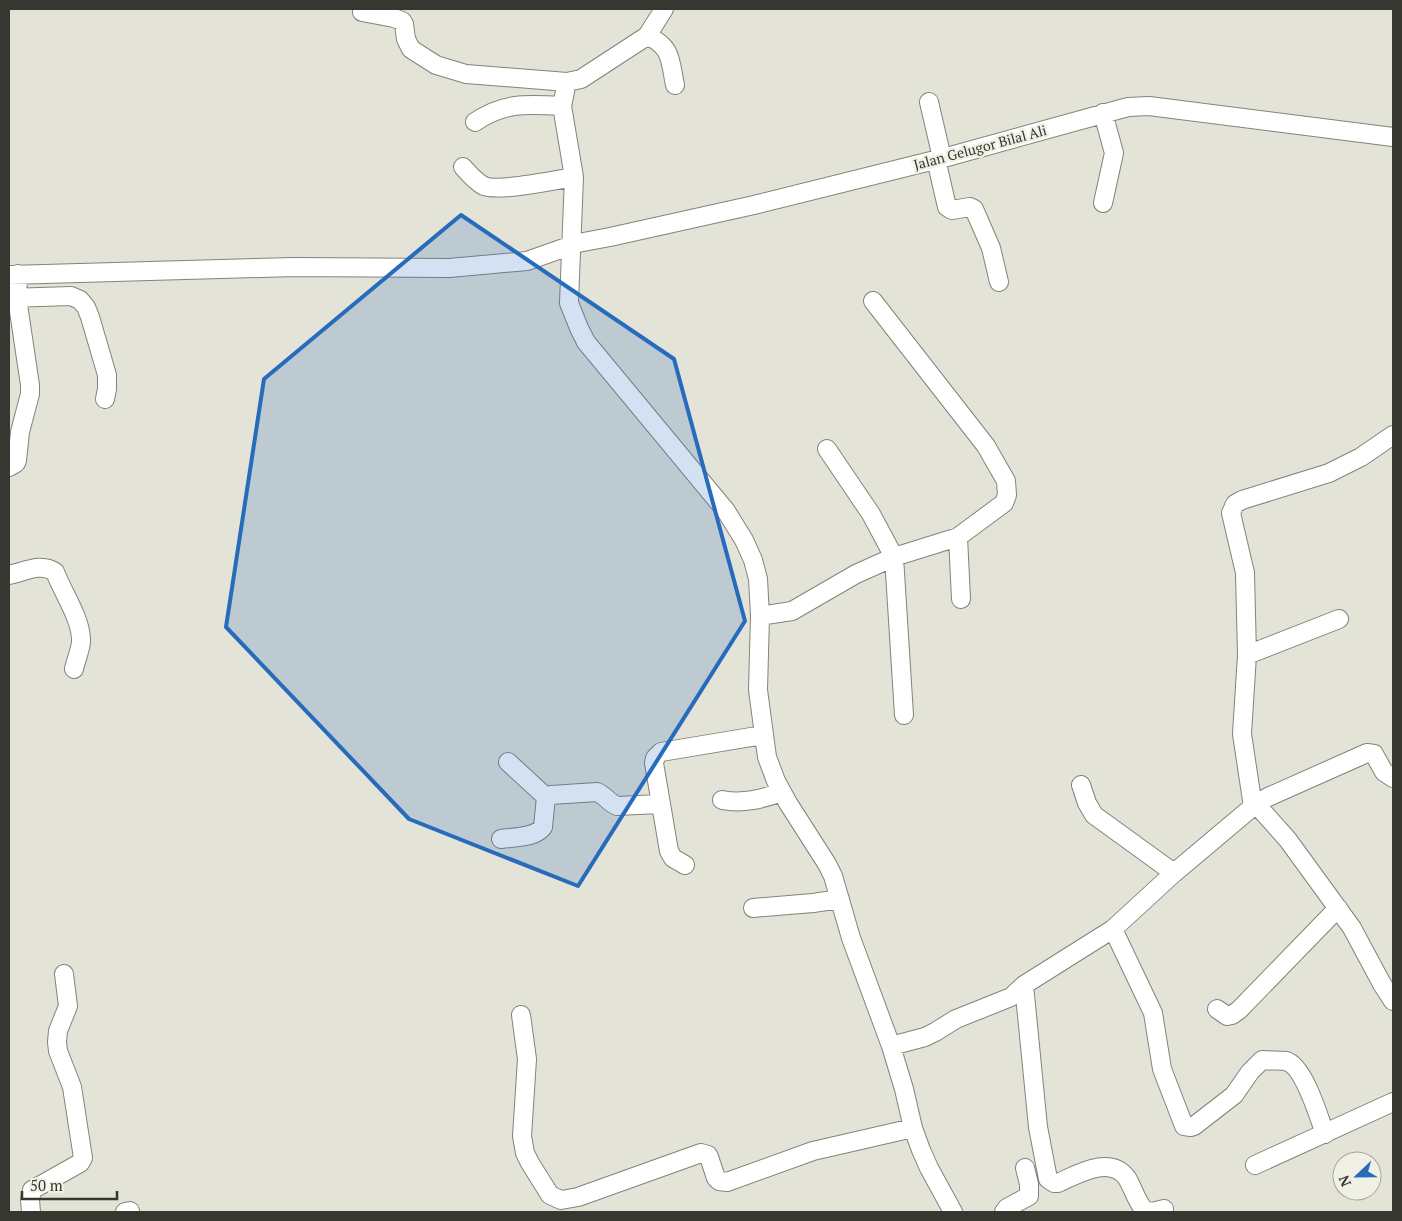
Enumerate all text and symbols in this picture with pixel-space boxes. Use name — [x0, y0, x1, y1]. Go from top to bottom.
street label: Jalan Gelugor Bilal Ali — [911, 120, 1049, 174]
north arrow — [1332, 1151, 1382, 1201]
scale bar — [22, 1168, 118, 1200]
text: N — [1334, 1172, 1355, 1190]
text: 50 m — [30, 1175, 63, 1195]

